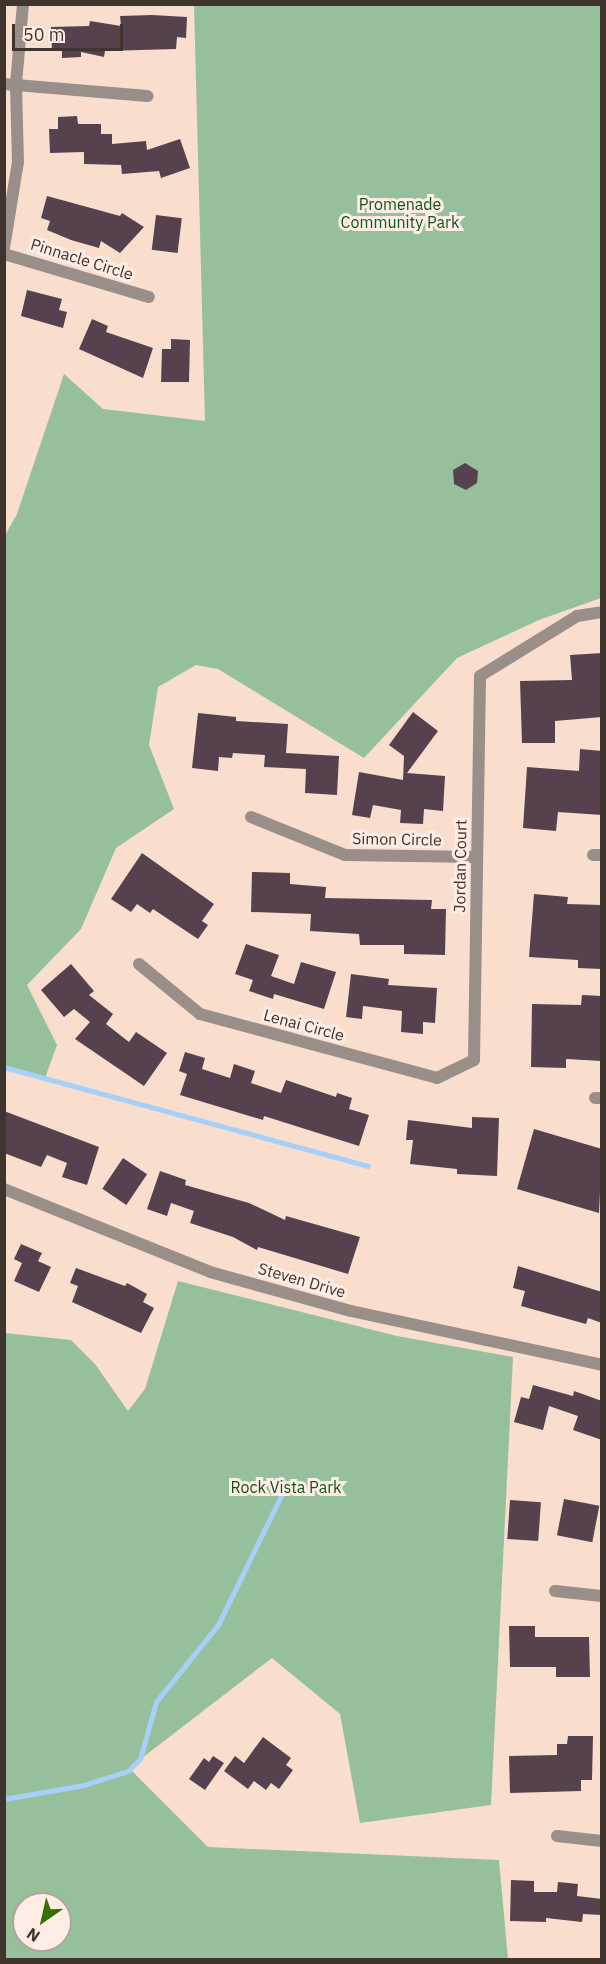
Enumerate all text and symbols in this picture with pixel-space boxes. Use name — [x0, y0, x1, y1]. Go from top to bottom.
scale bar — [15, 12, 126, 50]
text: 50 m — [23, 23, 65, 46]
park label: Promenade Community Park — [341, 194, 459, 232]
street label: Pinnacle Circle — [28, 234, 136, 284]
street label: Jordan Court — [450, 819, 470, 913]
street label: Simon Circle — [352, 829, 442, 849]
street label: Lenai Circle — [261, 1005, 347, 1045]
street label: Steven Drive — [256, 1258, 348, 1302]
park label: Rock Vista Park — [231, 1477, 341, 1497]
north arrow — [12, 1892, 72, 1952]
text: N — [23, 1924, 43, 1947]

